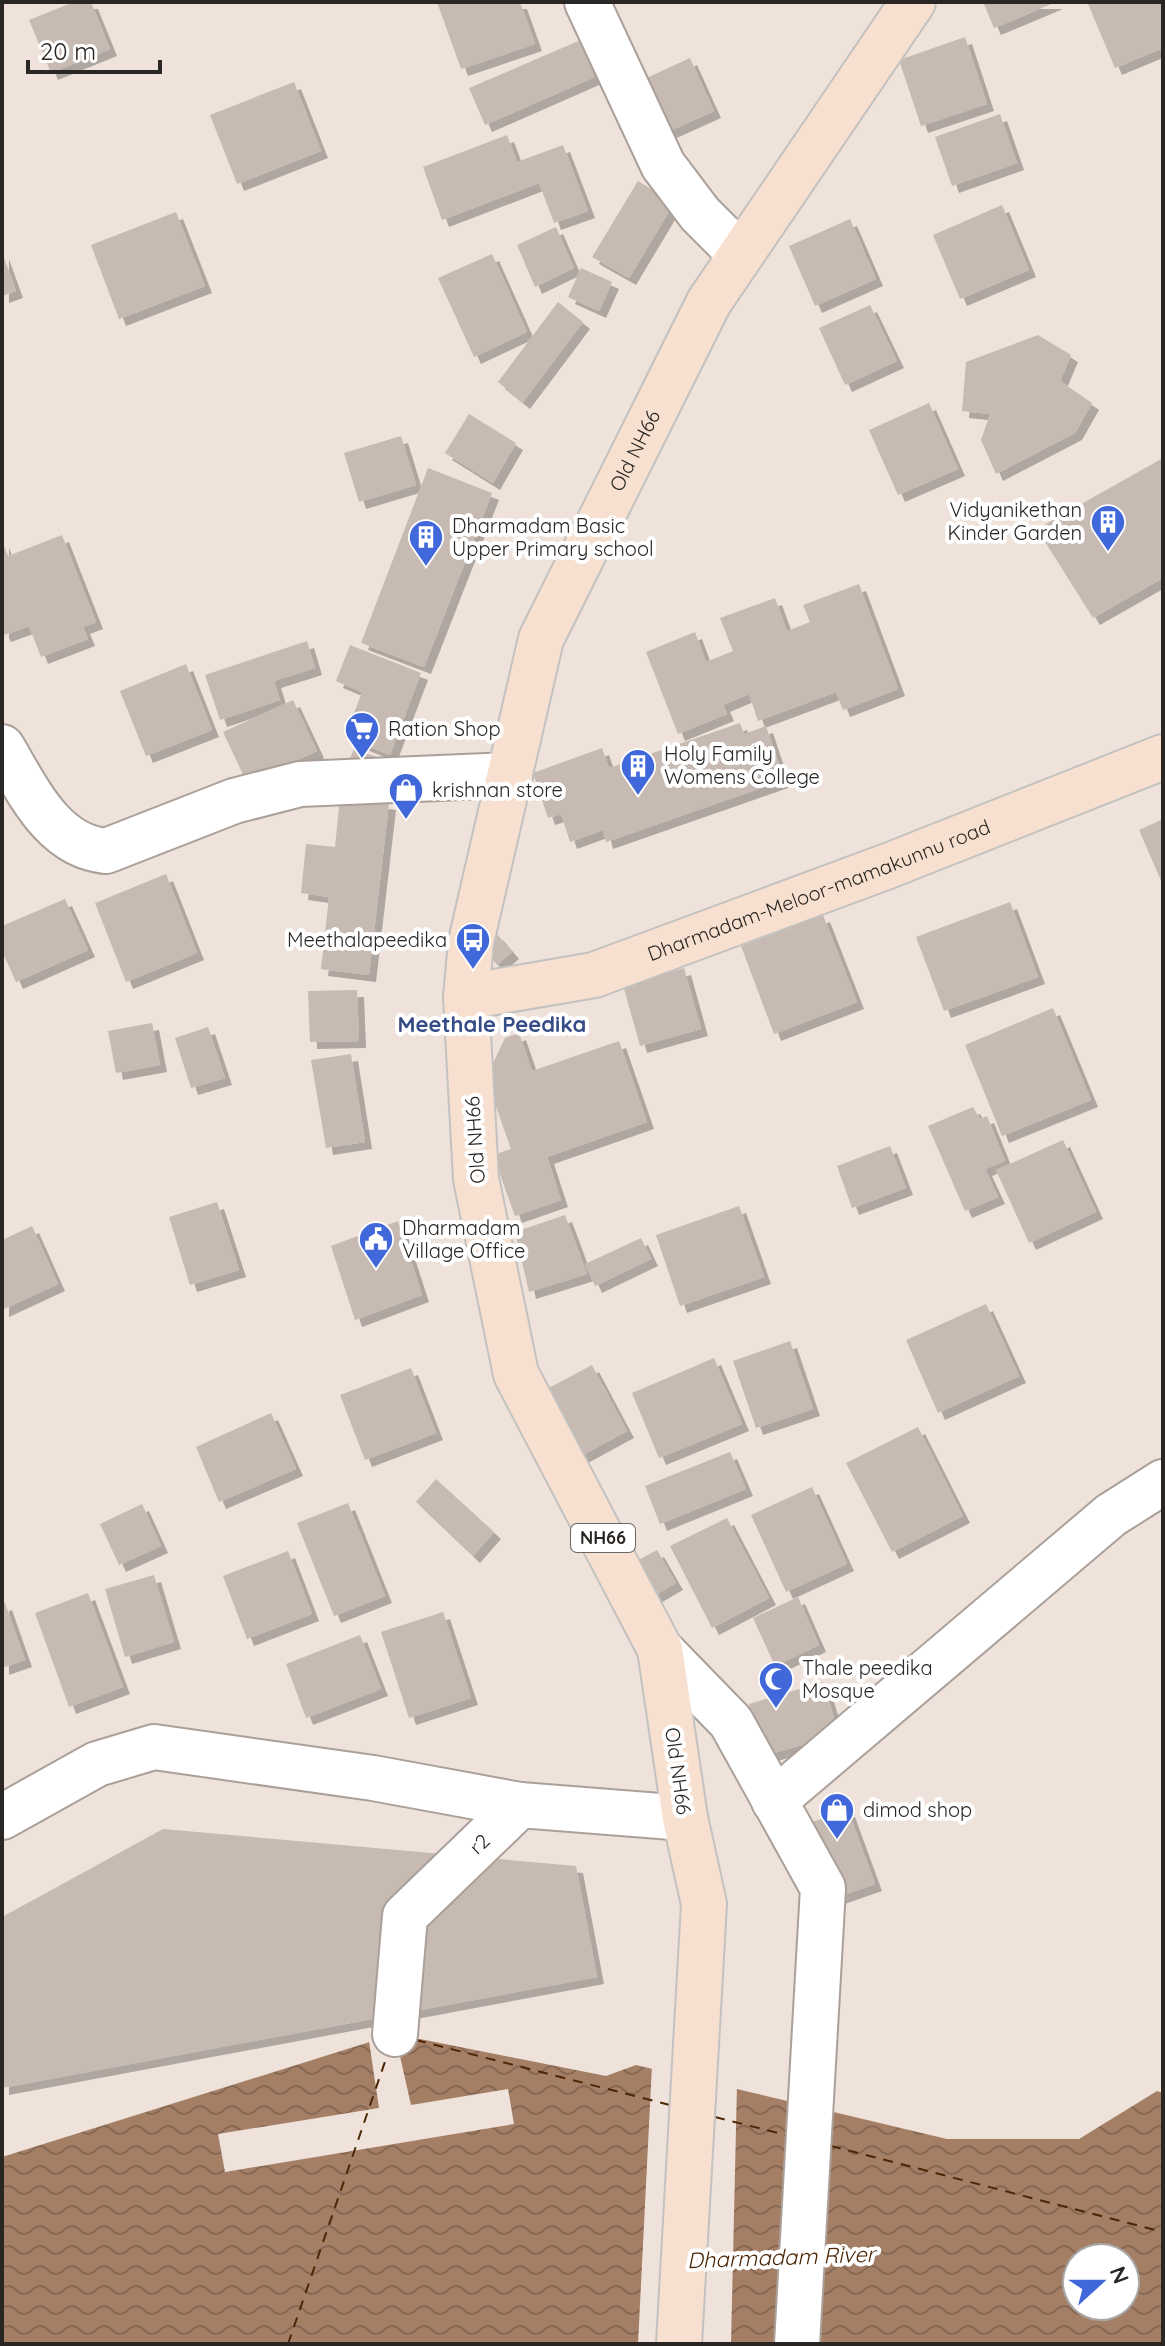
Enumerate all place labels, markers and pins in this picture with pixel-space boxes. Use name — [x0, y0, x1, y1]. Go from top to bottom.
place label: Vidyanikethan Kinder Garden — [948, 497, 1082, 545]
building icon: Vidyanikethan Kinder Garden — [1089, 503, 1127, 553]
place label: Dharmadam Basic Upper Primary school — [452, 513, 654, 561]
building icon: Dharmadam Basic Upper Primary school — [407, 518, 445, 568]
supermarket icon: Ration Shop — [343, 710, 381, 760]
place label: Ration Shop — [388, 716, 501, 741]
place label: Holy Family Womens College — [664, 741, 820, 789]
building icon: Holy Family Womens College — [619, 747, 657, 797]
shop icon: krishnan store — [387, 771, 425, 821]
place label: krishnan store — [432, 777, 563, 802]
bus stop icon: Meethalapeedika — [454, 921, 492, 971]
place label: Meethalapeedika — [287, 927, 447, 952]
place label: Dharmadam Village Office — [402, 1215, 525, 1263]
public building icon: Dharmadam Village Office — [357, 1220, 395, 1270]
place label: Thale peedika Mosque — [802, 1655, 933, 1703]
mosque icon: Thale peedika Mosque — [757, 1660, 795, 1710]
shop icon: dimod shop — [818, 1791, 856, 1841]
place label: dimod shop — [863, 1797, 972, 1822]

